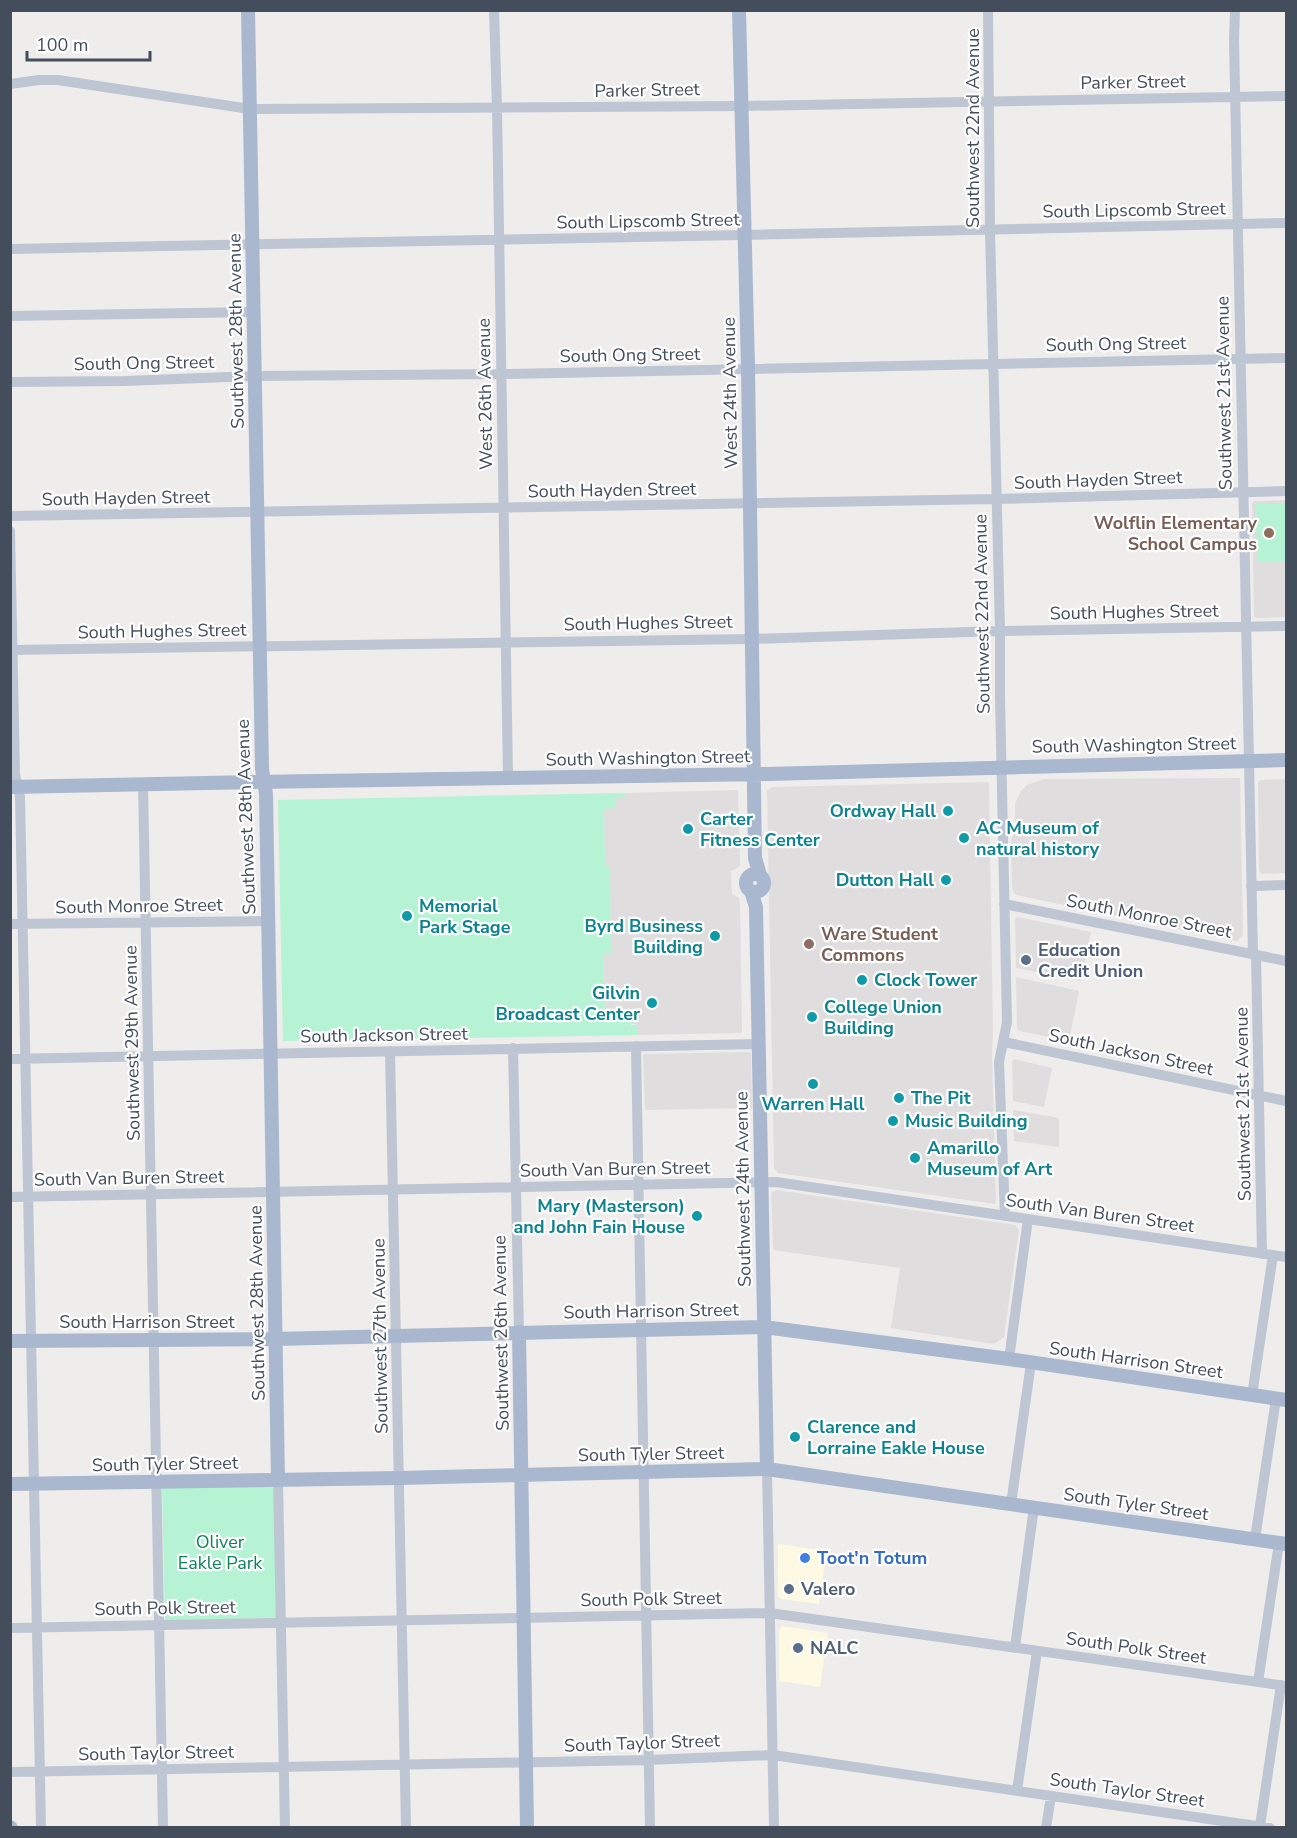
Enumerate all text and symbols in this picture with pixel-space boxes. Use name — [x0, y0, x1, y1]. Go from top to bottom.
scale bar — [27, 24, 150, 62]
street label: Southwest 22nd Avenue — [961, 28, 985, 228]
text: 100 m — [36, 33, 88, 57]
street label: Parker Street — [1080, 69, 1187, 95]
street label: Parker Street — [594, 77, 701, 103]
street label: South Lipscomb Street — [1042, 196, 1227, 224]
street label: South Lipscomb Street — [556, 207, 741, 235]
street label: Southwest 28th Avenue — [222, 233, 250, 429]
street label: Southwest 21st Avenue — [1210, 296, 1238, 490]
street label: West 24th Avenue — [717, 317, 743, 469]
street label: West 26th Avenue — [472, 318, 498, 470]
street label: South Ong Street — [1045, 331, 1187, 357]
street label: South Ong Street — [559, 342, 701, 368]
street label: South Ong Street — [73, 350, 215, 376]
street label: South Hayden Street — [1013, 465, 1183, 495]
street label: South Hayden Street — [527, 477, 697, 503]
street label: South Hayden Street — [41, 485, 211, 511]
place label: Wolflin Elementary School Campus — [1094, 511, 1258, 556]
street label: Southwest 22nd Avenue — [968, 514, 996, 714]
marker: Wolflin Elementary School Campus — [1262, 526, 1276, 540]
street label: South Hughes Street — [1049, 599, 1219, 625]
street label: South Hughes Street — [563, 610, 733, 636]
street label: South Hughes Street — [77, 618, 247, 644]
street label: Southwest 28th Avenue — [231, 719, 261, 915]
street label: South Washington Street — [1031, 731, 1237, 759]
street label: South Washington Street — [545, 744, 751, 772]
place label: Ordway Hall — [830, 799, 936, 823]
marker: Ordway Hall — [941, 804, 955, 818]
place label: Carter Fitness Center — [700, 807, 820, 852]
place label: AC Museum of natural history — [976, 816, 1100, 861]
marker: Carter Fitness Center — [681, 822, 695, 836]
marker: AC Museum of natural history — [957, 831, 971, 845]
place label: Dutton Hall — [836, 868, 934, 892]
marker: Dutton Hall — [939, 873, 953, 887]
street label: South Monroe Street — [1064, 888, 1234, 944]
street label: South Monroe Street — [55, 893, 224, 919]
place label: Memorial Park Stage — [419, 894, 511, 939]
marker: Memorial Park Stage — [400, 909, 414, 923]
place label: Byrd Business Building — [585, 914, 703, 959]
place label: Ware Student Commons — [821, 922, 938, 967]
marker: Byrd Business Building — [708, 929, 722, 943]
marker: Ware Student Commons — [802, 937, 816, 951]
place label: Education Credit Union — [1038, 938, 1143, 983]
street label: Southwest 29th Avenue — [118, 945, 146, 1141]
marker: Education Credit Union — [1019, 953, 1033, 967]
place label: Clock Tower — [874, 968, 977, 992]
marker: Clock Tower — [855, 973, 869, 987]
place label: Gilvin Broadcast Center — [495, 981, 640, 1026]
place label: College Union Building — [824, 995, 942, 1040]
marker: Gilvin Broadcast Center — [645, 996, 659, 1010]
street label: Southwest 21st Avenue — [1229, 1007, 1257, 1201]
marker: College Union Building — [805, 1010, 819, 1024]
street label: South Jackson Street — [300, 1022, 469, 1048]
street label: South Jackson Street — [1047, 1023, 1216, 1081]
marker: Warren Hall — [806, 1077, 820, 1091]
place label: The Pit — [911, 1086, 971, 1110]
street label: Southwest 24th Avenue — [729, 1091, 757, 1287]
marker: The Pit — [892, 1091, 906, 1105]
place label: Warren Hall — [761, 1092, 865, 1116]
place label: Music Building — [905, 1109, 1028, 1133]
marker: Music Building — [886, 1114, 900, 1128]
place label: Amarillo Museum of Art — [927, 1136, 1052, 1181]
marker: Amarillo Museum of Art — [908, 1151, 922, 1165]
street label: South Van Buren Street — [520, 1155, 711, 1183]
street label: South Van Buren Street — [34, 1164, 225, 1192]
street label: South Van Buren Street — [1004, 1188, 1197, 1238]
place label: Mary (Masterson) and John Fain House — [513, 1194, 685, 1239]
street label: Southwest 28th Avenue — [243, 1205, 271, 1401]
marker: Mary (Masterson) and John Fain House — [690, 1209, 704, 1223]
street label: Southwest 26th Avenue — [487, 1235, 515, 1431]
street label: Southwest 27th Avenue — [366, 1238, 394, 1434]
street label: South Harrison Street — [563, 1297, 740, 1325]
street label: South Harrison Street — [59, 1310, 235, 1334]
street label: South Harrison Street — [1048, 1336, 1225, 1384]
place label: Clarence and Lorraine Eakle House — [807, 1415, 985, 1460]
marker: Clarence and Lorraine Eakle House — [788, 1430, 802, 1444]
street label: South Tyler Street — [578, 1441, 725, 1467]
street label: South Tyler Street — [92, 1451, 239, 1477]
street label: South Tyler Street — [1062, 1482, 1211, 1526]
park label: Oliver Eakle Park — [178, 1530, 263, 1575]
place label: Toot'n Totum — [817, 1546, 927, 1570]
marker: Toot'n Totum — [798, 1551, 812, 1565]
place label: Valero — [800, 1577, 855, 1601]
marker: Valero — [782, 1582, 796, 1596]
street label: South Polk Street — [580, 1586, 723, 1612]
street label: South Polk Street — [94, 1595, 237, 1621]
street label: South Polk Street — [1064, 1626, 1208, 1670]
place label: NALC — [810, 1636, 859, 1660]
marker: NALC — [791, 1641, 805, 1655]
street label: South Taylor Street — [564, 1728, 721, 1758]
street label: South Taylor Street — [78, 1740, 235, 1766]
street label: South Taylor Street — [1048, 1767, 1207, 1813]

